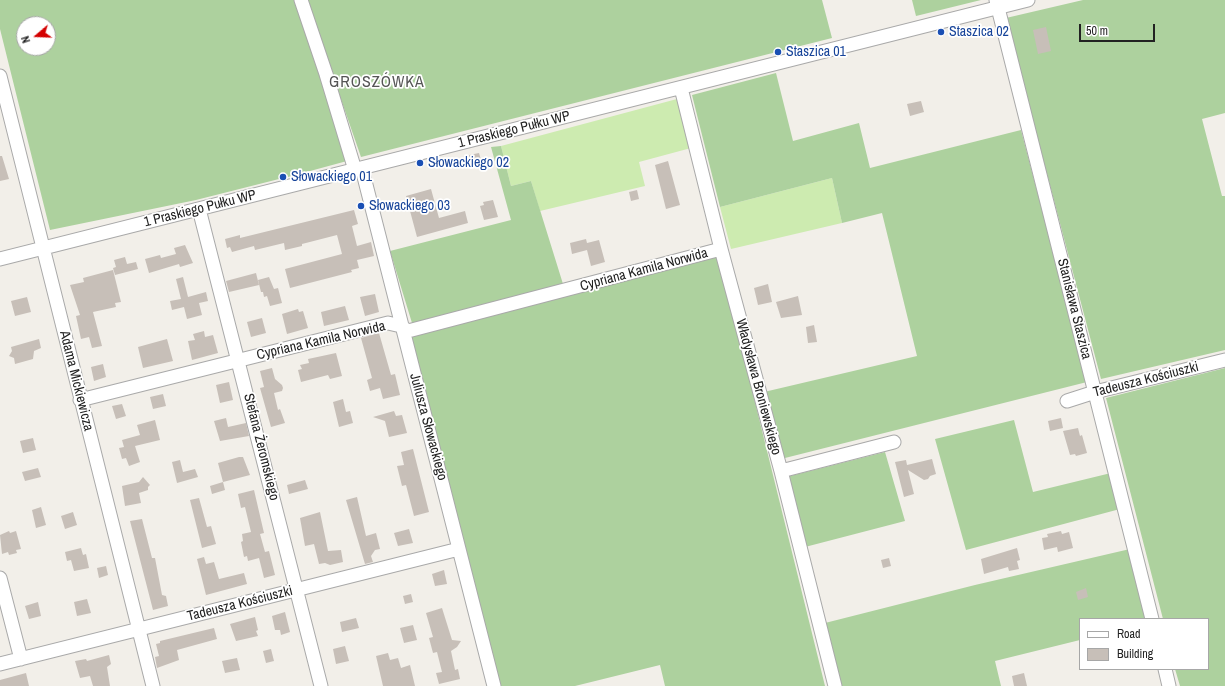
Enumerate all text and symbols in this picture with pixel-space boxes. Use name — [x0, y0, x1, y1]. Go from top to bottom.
north arrow — [16, 16, 56, 56]
scale bar — [1081, 16, 1157, 42]
text: 50 m — [1086, 23, 1108, 39]
place label: Staszica 02 — [949, 24, 1009, 40]
marker: Staszica 02 — [936, 27, 946, 37]
text: N — [18, 34, 33, 45]
place label: Staszica 01 — [786, 44, 846, 60]
marker: Staszica 01 — [773, 47, 783, 57]
district label: GROSZÓWKA — [329, 73, 425, 93]
street label: 1 Praskiego Pułku WP — [456, 108, 572, 152]
place label: Słowackiego 02 — [428, 155, 509, 171]
marker: Słowackiego 02 — [415, 158, 425, 168]
place label: Słowackiego 01 — [291, 169, 372, 185]
marker: Słowackiego 01 — [278, 172, 288, 182]
street label: 1 Praskiego Pułku WP — [142, 187, 258, 231]
place label: Słowackiego 03 — [369, 198, 450, 214]
marker: Słowackiego 03 — [356, 201, 366, 211]
street label: Cypriana Kamila Norwida — [578, 245, 710, 295]
street label: Stanisława Staszica — [1053, 257, 1095, 361]
street label: Władysława Broniewskiego — [732, 317, 784, 457]
street label: Cypriana Kamila Norwida — [255, 318, 387, 364]
street label: Adama Mickiewicza — [55, 329, 97, 433]
street label: Tadeusza Kościuszki — [1092, 359, 1200, 401]
street label: Juliusza Słowackiego — [406, 372, 450, 482]
street label: Stefana Żeromskiego — [240, 392, 282, 502]
street label: Tadeusza Kościuszki — [186, 583, 294, 625]
legend — [1079, 618, 1209, 670]
text: Road — [1117, 626, 1141, 642]
text: Building — [1117, 646, 1153, 662]

